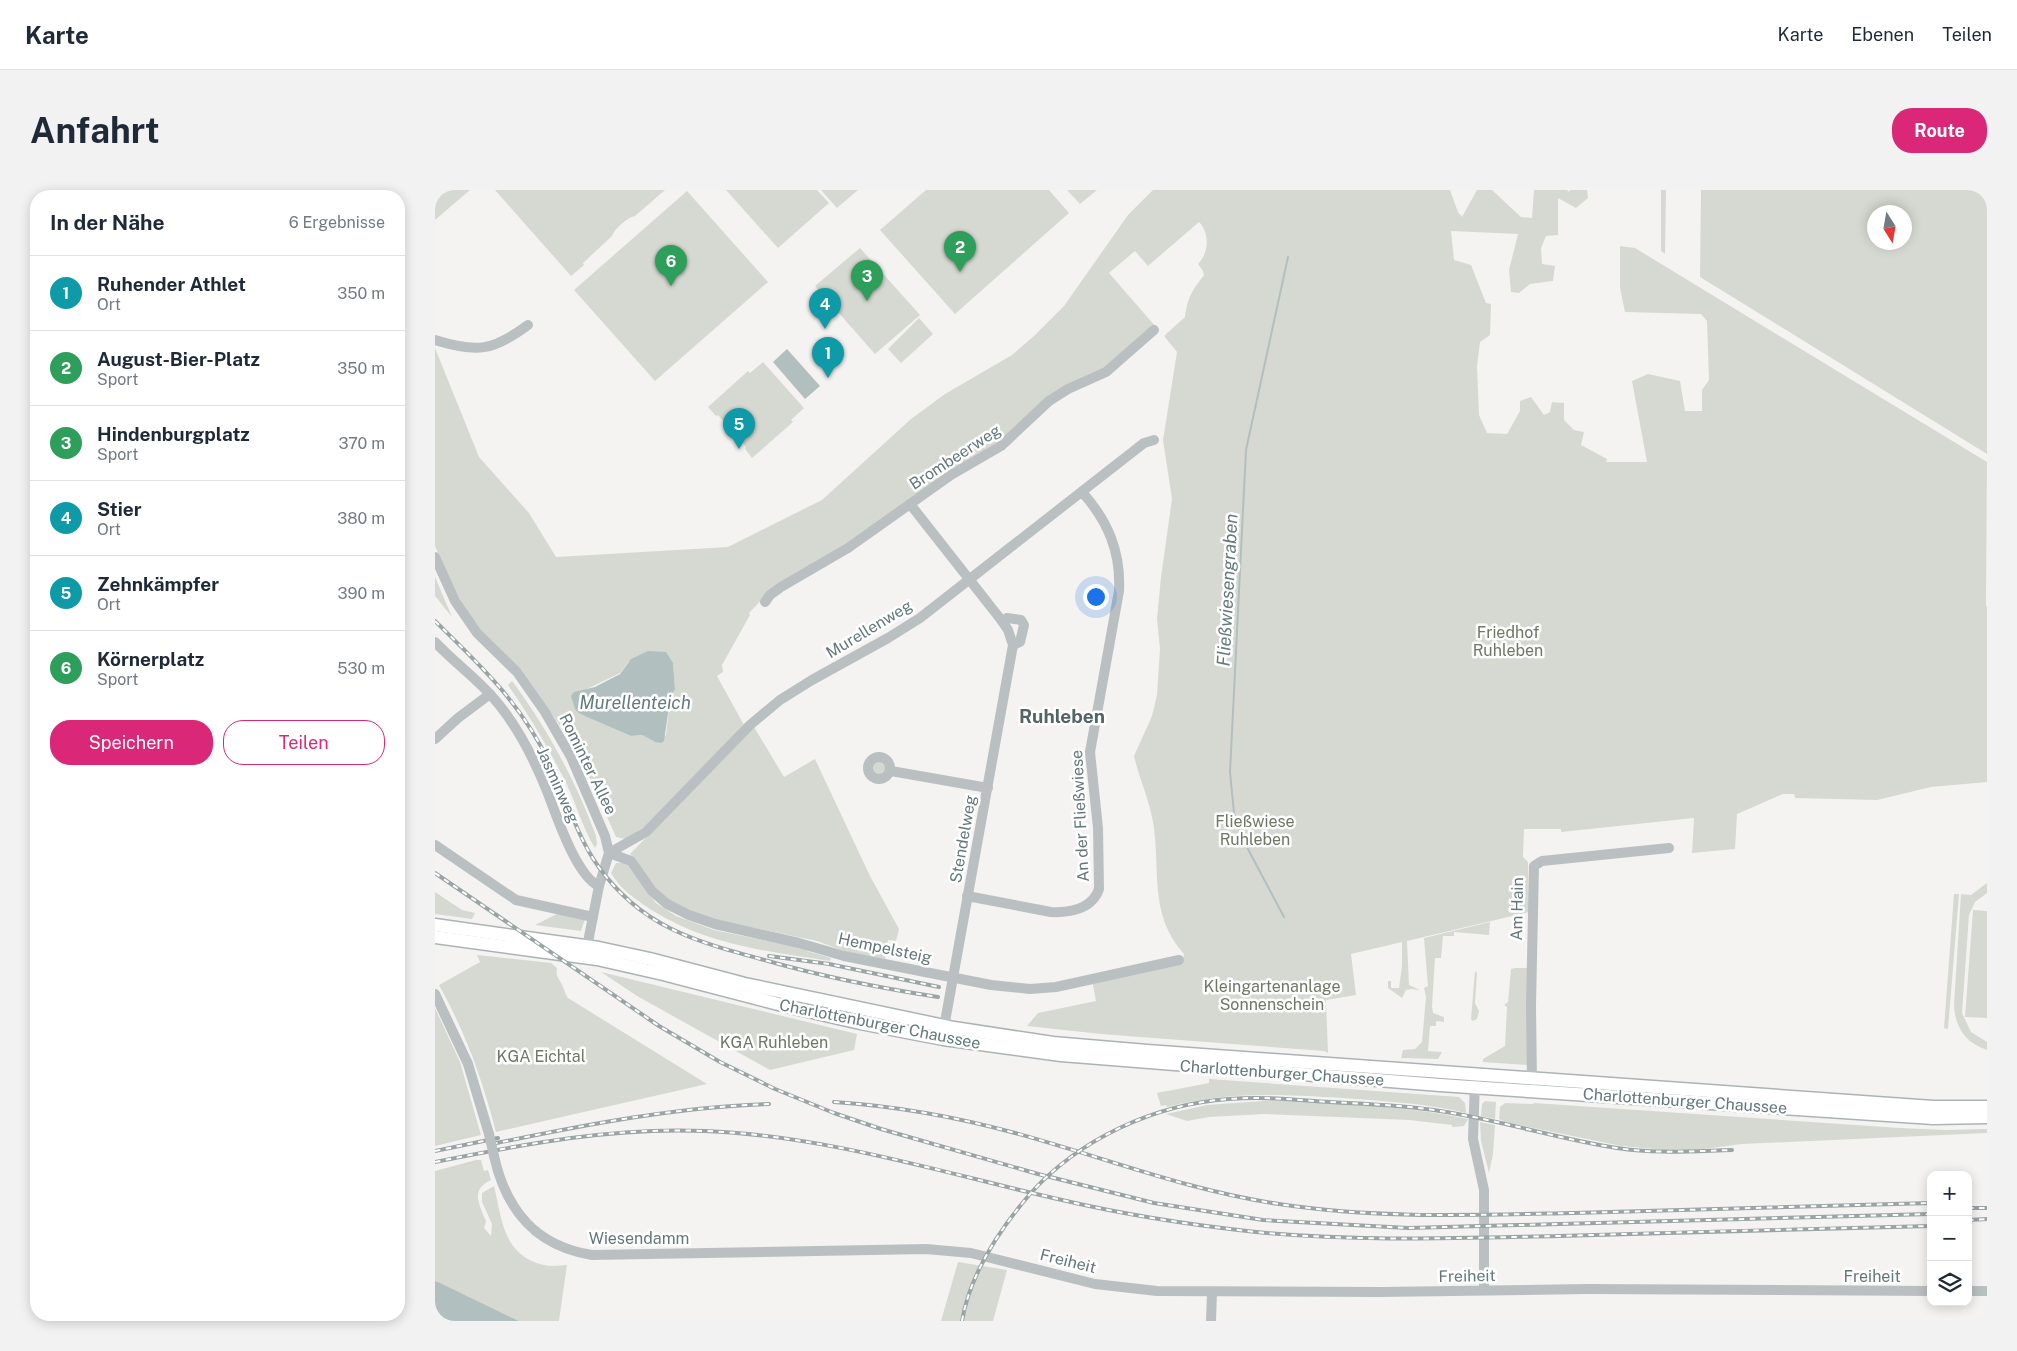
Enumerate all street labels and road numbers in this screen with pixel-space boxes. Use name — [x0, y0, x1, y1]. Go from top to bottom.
street label: Brombeerweg — [906, 420, 1004, 494]
street label: Murellenweg — [822, 596, 916, 662]
street label: Rominter Allee — [555, 710, 621, 818]
street label: Jasminweg — [533, 744, 583, 826]
street label: An der Fließwiese — [1067, 749, 1093, 883]
street label: Stendelweg — [946, 793, 980, 885]
street label: Am Hain — [1507, 877, 1527, 941]
street label: Hempelsteig — [836, 929, 934, 967]
street label: Charlottenburger Chaussee — [778, 995, 982, 1053]
street label: Charlottenburger Chaussee — [1179, 1056, 1385, 1090]
street label: Charlottenburger Chaussee — [1582, 1084, 1788, 1118]
street label: Wiesendamm — [589, 1229, 689, 1248]
street label: Freiheit — [1038, 1245, 1098, 1277]
street label: Freiheit — [1438, 1266, 1496, 1286]
street label: Freiheit — [1843, 1267, 1901, 1286]

